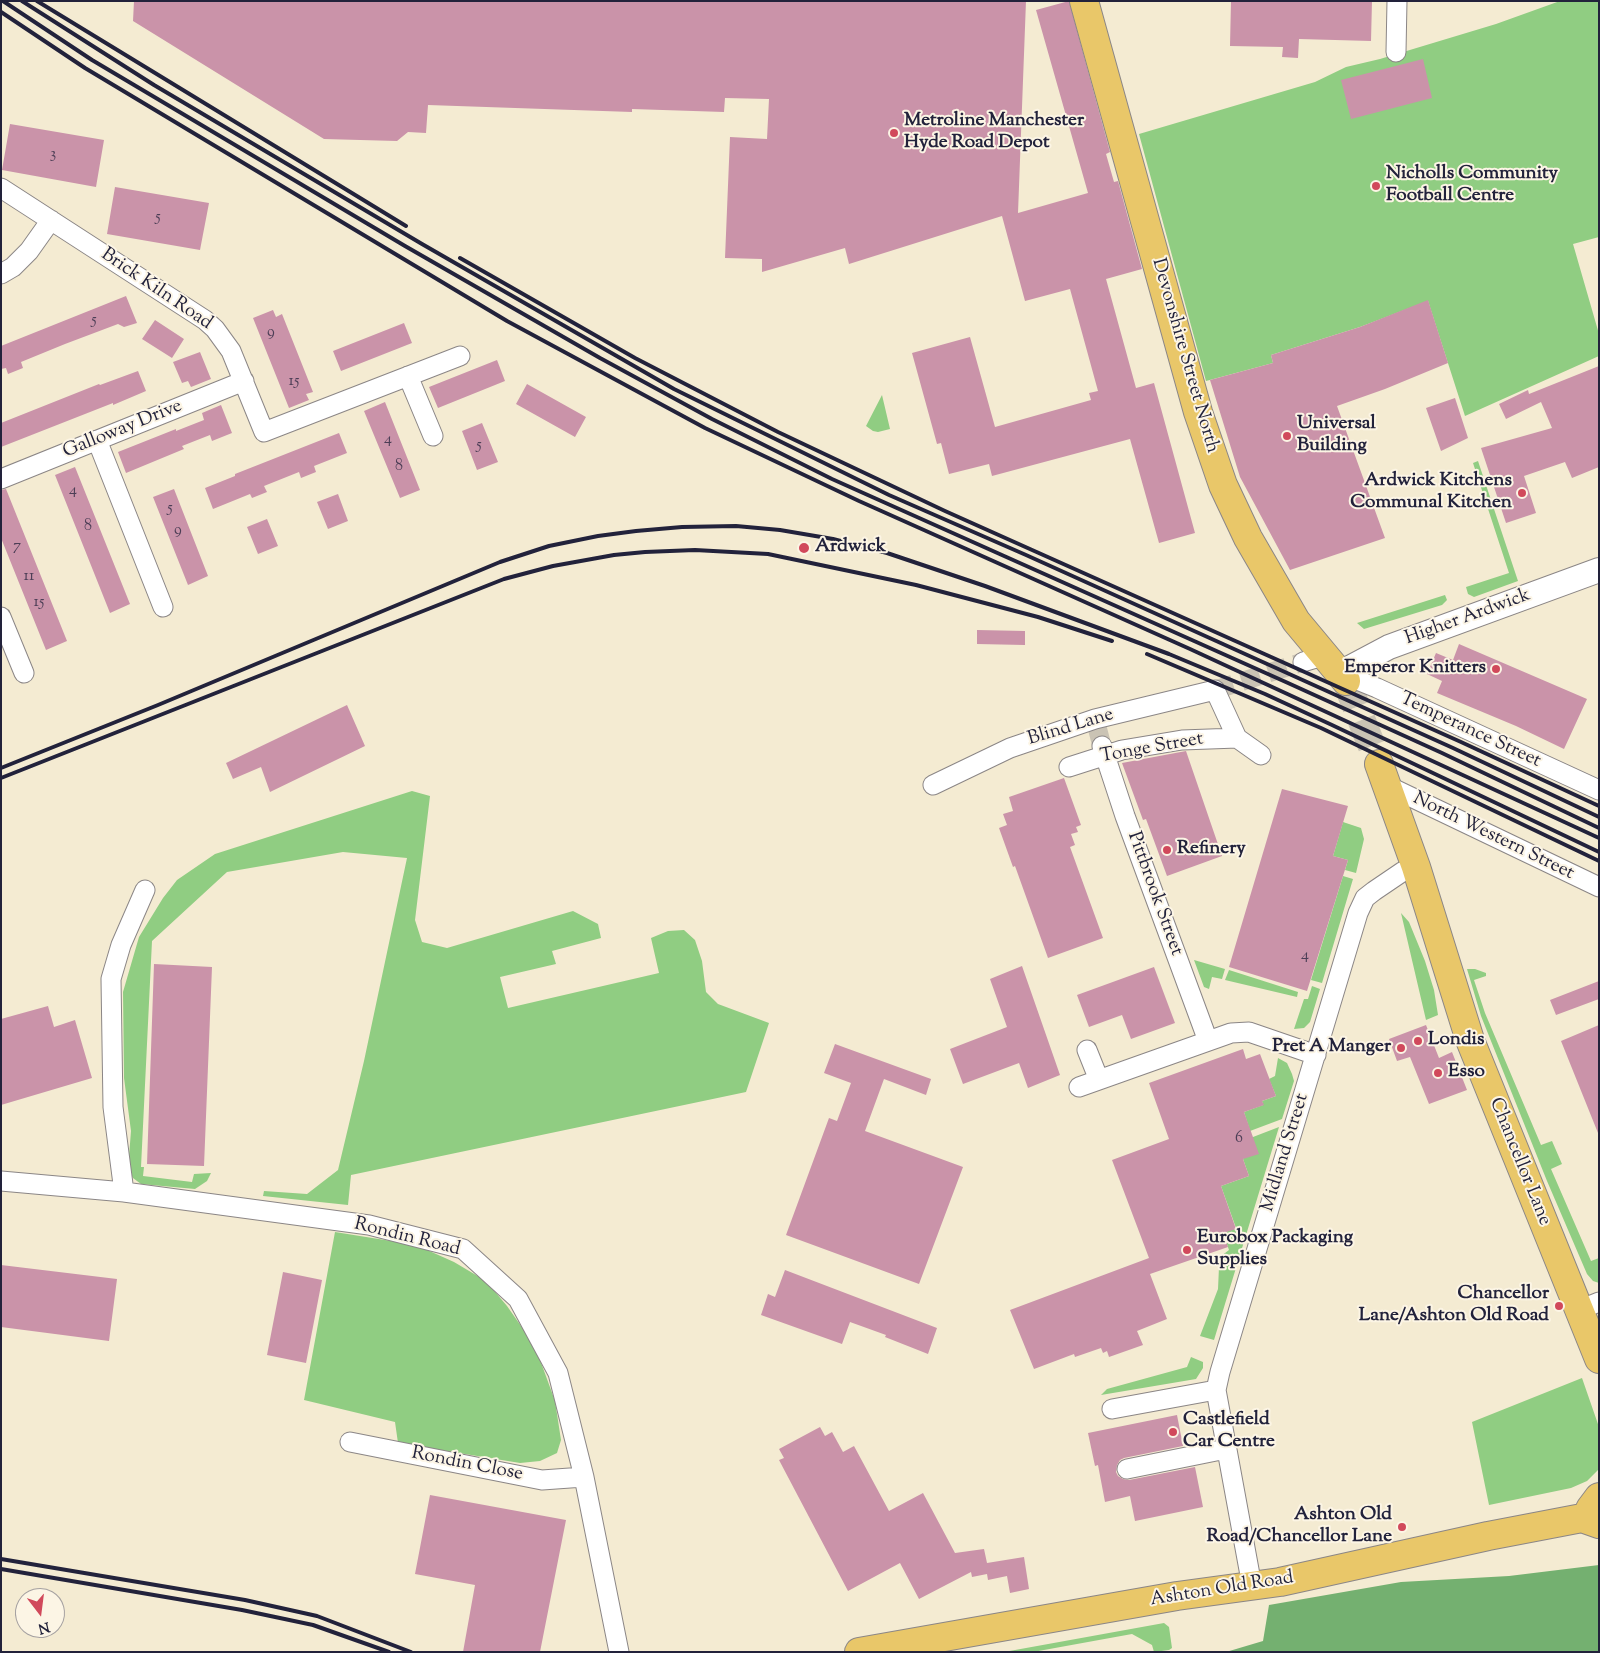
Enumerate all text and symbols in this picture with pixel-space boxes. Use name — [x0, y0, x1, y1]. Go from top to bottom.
place label: Metroline Manchester Hyde Road Depot — [904, 111, 1084, 155]
marker: Metroline Manchester Hyde Road Depot — [888, 127, 900, 139]
house number: 3 — [50, 145, 56, 165]
place label: Nicholls Community Football Centre — [1386, 164, 1558, 208]
marker: Nicholls Community Football Centre — [1370, 180, 1382, 192]
house number: 5 — [155, 208, 161, 228]
street label: Brick Kiln Road — [96, 244, 216, 336]
street label: Devonshire Street North — [1145, 256, 1223, 456]
house number: 5 — [91, 311, 97, 331]
house number: 9 — [267, 323, 275, 343]
house number: 15 — [289, 372, 299, 392]
street label: Galloway Drive — [60, 396, 186, 464]
place label: Universal Building — [1297, 414, 1376, 458]
house number: 4 — [384, 430, 392, 450]
marker: Universal Building — [1281, 430, 1293, 442]
house number: 5 — [476, 436, 482, 456]
house number: 8 — [395, 457, 403, 477]
place label: Ardwick Kitchens Communal Kitchen — [1350, 471, 1512, 515]
house number: 4 — [69, 481, 77, 501]
marker: Ardwick Kitchens Communal Kitchen — [1516, 487, 1528, 499]
house number: 5 — [167, 499, 173, 519]
house number: 8 — [84, 517, 92, 537]
house number: 9 — [174, 521, 182, 541]
house number: 7 — [13, 537, 21, 557]
place label: Ardwick — [815, 537, 886, 559]
marker: Ardwick — [797, 541, 811, 555]
house number: 11 — [24, 567, 34, 587]
street label: Higher Ardwick — [1402, 585, 1534, 651]
house number: 15 — [34, 593, 44, 613]
place label: Emperor Knitters — [1344, 658, 1486, 680]
marker: Emperor Knitters — [1490, 663, 1502, 675]
street label: Temperance Street — [1396, 688, 1544, 774]
street label: Blind Lane — [1025, 704, 1117, 752]
street label: Tonge Street — [1099, 729, 1205, 769]
street label: North Western Street — [1409, 788, 1577, 886]
street label: Pittbrook Street — [1121, 829, 1187, 959]
place label: Refinery — [1177, 839, 1246, 861]
marker: Refinery — [1161, 844, 1173, 856]
house number: 4 — [1301, 946, 1309, 966]
place label: Londis — [1428, 1030, 1484, 1052]
marker: Londis — [1412, 1035, 1424, 1047]
place label: Pret A Manger — [1272, 1037, 1391, 1059]
marker: Pret A Manger — [1395, 1042, 1407, 1054]
place label: Esso — [1448, 1062, 1485, 1084]
marker: Esso — [1432, 1067, 1444, 1079]
street label: Midland Street — [1257, 1091, 1315, 1215]
street label: Chancellor Lane — [1483, 1095, 1555, 1229]
house number: 6 — [1235, 1129, 1243, 1149]
street label: Rondin Road — [352, 1214, 462, 1262]
place label: Eurobox Packaging Supplies — [1197, 1228, 1353, 1272]
marker: Eurobox Packaging Supplies — [1181, 1244, 1193, 1256]
place label: Chancellor Lane/Ashton Old Road — [1359, 1284, 1549, 1328]
marker: Chancellor Lane/Ashton Old Road — [1553, 1300, 1565, 1312]
place label: Castlefield Car Centre — [1183, 1410, 1275, 1454]
marker: Castlefield Car Centre — [1167, 1426, 1179, 1438]
street label: Rondin Close — [409, 1443, 525, 1487]
place label: Ashton Old Road/Chancellor Lane — [1207, 1505, 1392, 1549]
marker: Ashton Old Road/Chancellor Lane — [1396, 1521, 1408, 1533]
street label: Ashton Old Road — [1149, 1567, 1295, 1613]
north arrow — [15, 1588, 65, 1638]
text: N — [36, 1615, 52, 1638]

